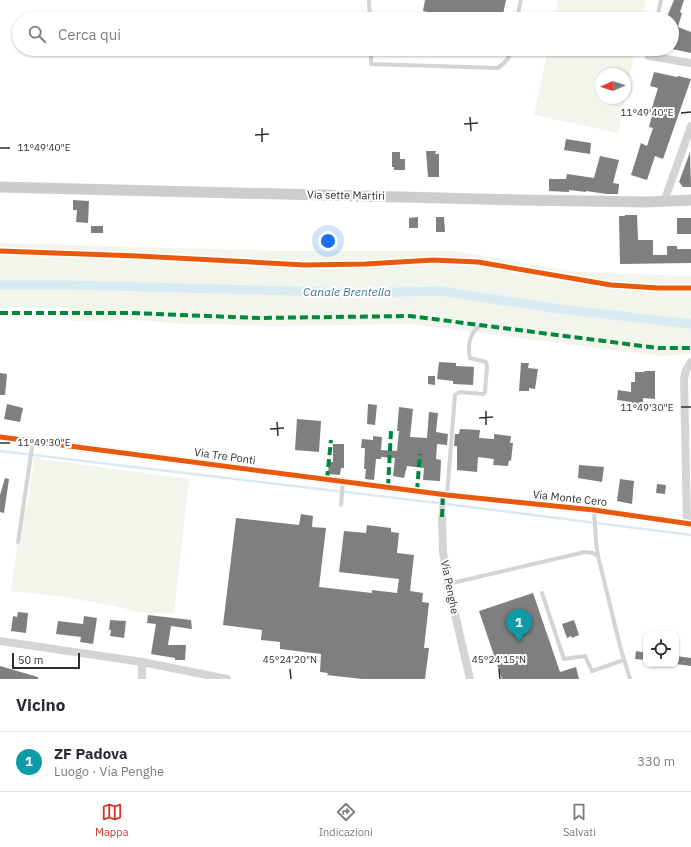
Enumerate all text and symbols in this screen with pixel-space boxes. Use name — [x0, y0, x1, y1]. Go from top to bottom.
search box — [12, 12, 679, 56]
icon: search — [26, 23, 48, 45]
text: Cerca qui — [58, 25, 121, 44]
north arrow — [595, 68, 631, 104]
text: 11°49'40"E — [620, 106, 674, 119]
text: 11°49'40"E — [17, 141, 71, 154]
street label: Via sette Martiri — [307, 187, 385, 203]
your location — [318, 231, 338, 251]
water label: Canale Brentella — [303, 284, 391, 299]
text: 11°49'30"E — [620, 401, 674, 414]
text: 11°49'30"E — [17, 436, 71, 449]
street label: Via Tre Ponti — [193, 445, 257, 467]
street label: Via Monte Cero — [532, 487, 608, 509]
street label: Via Penghe — [438, 559, 462, 615]
pin: 1 — [506, 609, 532, 642]
map controls — [643, 631, 679, 667]
button: locate — [643, 631, 679, 667]
scale bar — [12, 651, 80, 670]
text: 50 m — [18, 653, 43, 667]
text: 45°24'20"N — [263, 653, 317, 666]
text: 45°24'15"N — [472, 653, 526, 666]
text: Vicino — [16, 694, 65, 716]
text: ZF Padova — [54, 744, 128, 763]
text: 1 — [25, 753, 33, 770]
text: 330 m — [637, 753, 675, 770]
text: Luogo · Via Penghe — [54, 763, 164, 780]
tab: Mappa — [95, 801, 129, 839]
tab: Indicazioni — [319, 801, 373, 839]
tab: Salvati — [563, 801, 596, 839]

